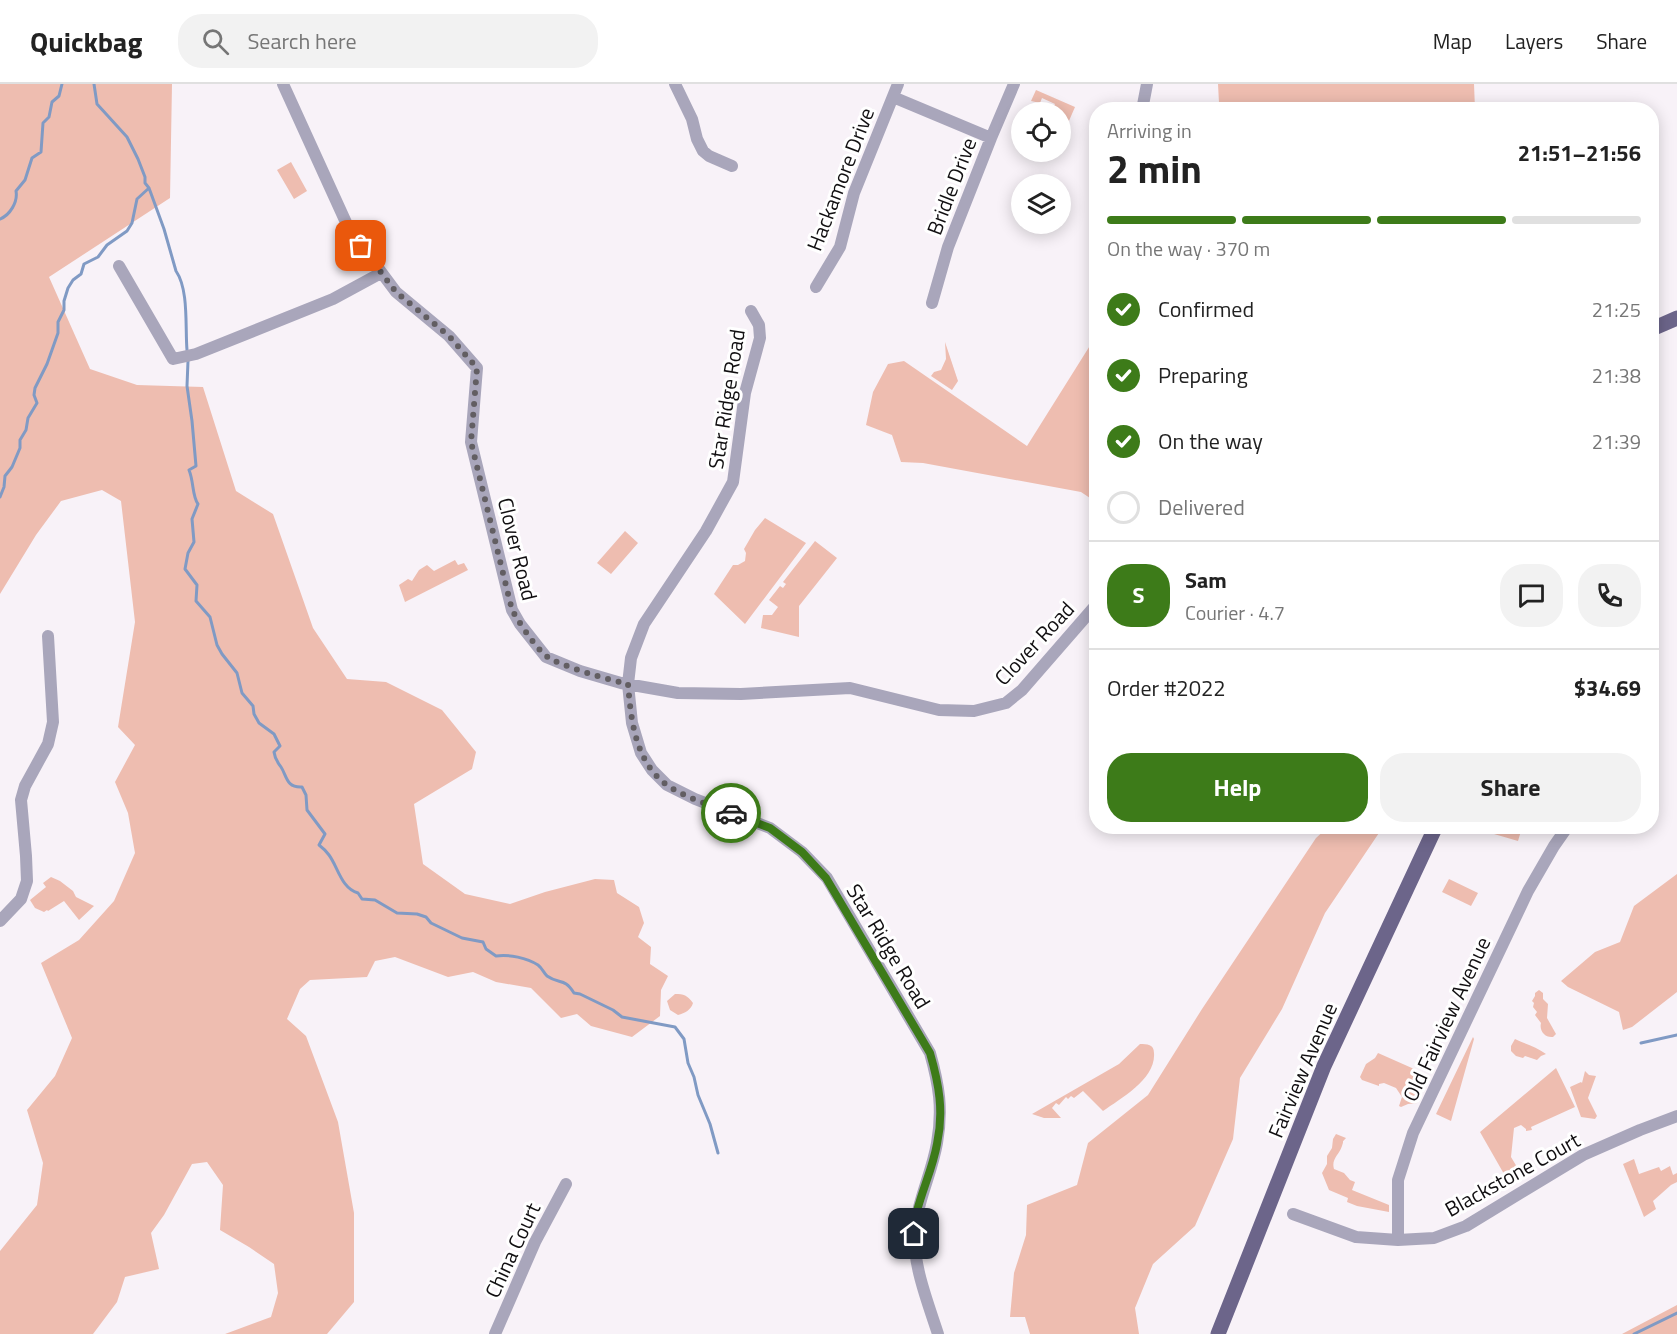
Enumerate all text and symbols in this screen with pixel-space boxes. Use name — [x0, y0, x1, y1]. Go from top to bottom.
search box — [178, 14, 598, 68]
text: Quickbag — [30, 20, 142, 63]
text: Search here — [247, 24, 357, 58]
icon: search — [199, 25, 232, 58]
text: Map — [1433, 25, 1472, 57]
text: Layers — [1505, 25, 1563, 57]
text: Share — [1596, 25, 1647, 57]
map controls — [1011, 102, 1071, 234]
button: locate — [1011, 102, 1071, 162]
street label: Hackamore Drive — [798, 103, 882, 255]
text: Arriving in — [1107, 115, 1192, 146]
street label: Bridle Drive — [918, 133, 984, 239]
text: 21:51–21:56 — [1518, 136, 1641, 170]
text: 2 min — [1107, 139, 1202, 198]
button: layers — [1011, 174, 1071, 234]
pin — [335, 220, 386, 271]
icon: bag — [344, 229, 377, 262]
text: On the way · 370 m — [1107, 233, 1270, 264]
text: Confirmed — [1158, 292, 1254, 326]
icon: check — [1107, 293, 1140, 326]
text: 21:25 — [1592, 294, 1641, 325]
street label: Star Ridge Road — [699, 327, 753, 471]
text: Preparing — [1158, 358, 1248, 392]
icon: check — [1107, 359, 1140, 392]
text: 21:38 — [1592, 360, 1641, 391]
text: On the way — [1158, 424, 1263, 458]
icon: check — [1107, 425, 1140, 458]
text: 21:39 — [1592, 426, 1641, 457]
text: Delivered — [1158, 490, 1245, 524]
street label: Clover Road — [490, 494, 546, 604]
text: Sam — [1185, 563, 1227, 597]
button: chat — [1500, 564, 1563, 627]
button: phone — [1578, 564, 1641, 627]
text: S — [1133, 578, 1144, 612]
street label: Clover Road — [986, 594, 1082, 692]
text: Courier · 4.7 — [1185, 597, 1285, 628]
text: Order #2022 — [1107, 671, 1226, 705]
text: $34.69 — [1574, 671, 1641, 705]
button: Help — [1107, 753, 1368, 822]
button: Share — [1380, 753, 1641, 822]
courier — [701, 783, 761, 843]
icon: car — [715, 797, 748, 830]
street label: Star Ridge Road — [839, 877, 939, 1015]
street label: Old Fairview Avenue — [1394, 931, 1498, 1107]
street label: Fairview Avenue — [1259, 997, 1345, 1143]
street label: Blackstone Court — [1438, 1123, 1586, 1224]
street label: China Court — [476, 1197, 548, 1303]
pin — [888, 1208, 939, 1259]
icon: home — [897, 1217, 930, 1250]

